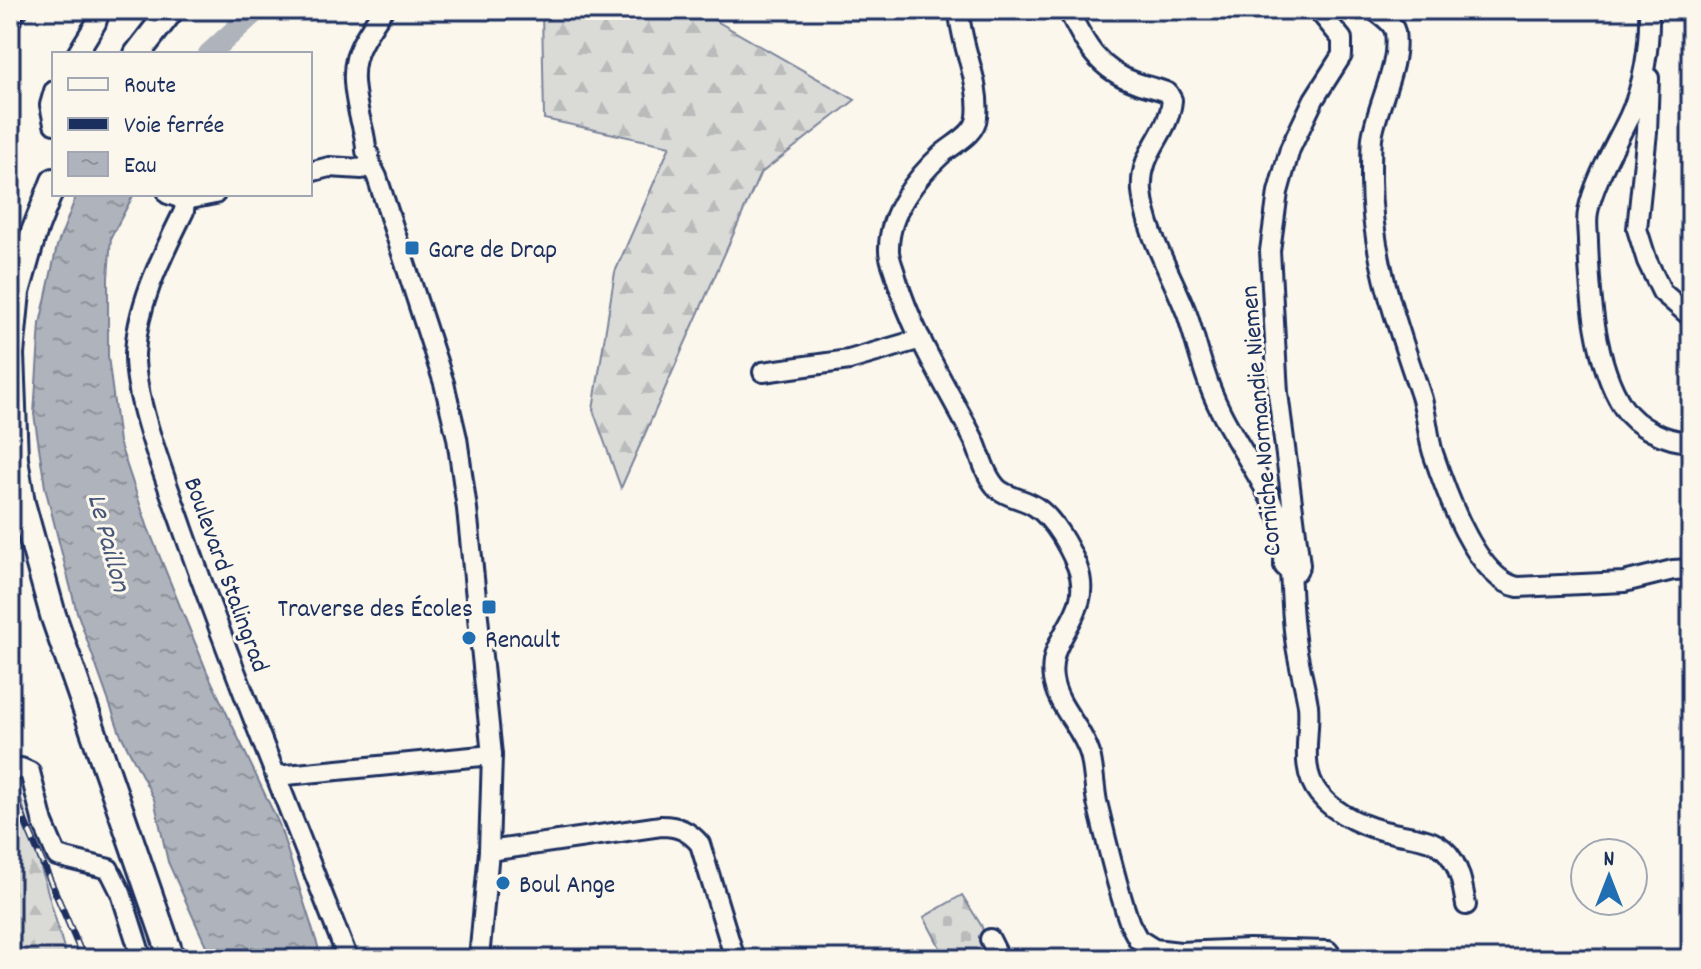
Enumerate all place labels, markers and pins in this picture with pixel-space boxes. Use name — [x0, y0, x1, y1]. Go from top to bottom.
place label: Gare de Drap — [428, 233, 557, 270]
marker: Gare de Drap — [403, 239, 421, 257]
place label: Traverse des Écoles — [278, 592, 473, 629]
marker: Traverse des Écoles — [480, 598, 498, 616]
place label: Renault — [485, 623, 561, 660]
marker: Renault — [460, 629, 478, 647]
place label: Boul Ange — [519, 868, 615, 905]
marker: Boul Ange — [494, 874, 512, 892]

